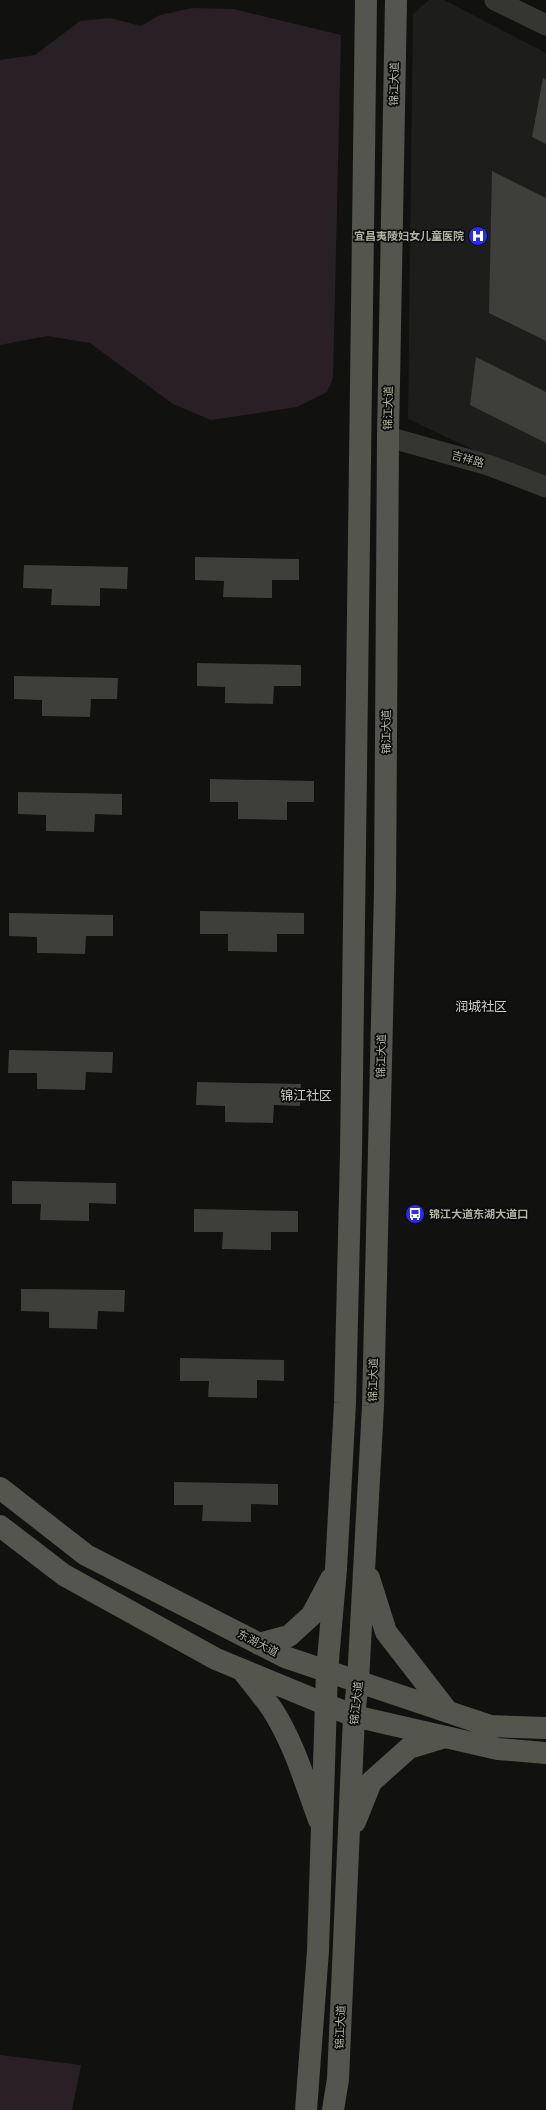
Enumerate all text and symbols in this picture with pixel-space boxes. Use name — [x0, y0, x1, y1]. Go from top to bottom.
street label: 锦江大道 — [387, 62, 401, 106]
hospital icon: 宜昌夷陵妇女儿童医院 — [467, 225, 489, 247]
place label: 宜昌夷陵妇女儿童医院 — [354, 229, 464, 243]
street label: 锦江大道 — [381, 386, 395, 430]
street label: 吉祥路 — [450, 448, 486, 470]
street label: 锦江大道 — [379, 710, 393, 754]
district label: 润城社区 — [455, 998, 507, 1015]
street label: 锦江大道 — [374, 1034, 388, 1078]
district label: 锦江社区 — [280, 1087, 332, 1104]
bus stop icon: 锦江大道东湖大道口 — [404, 1203, 426, 1225]
place label: 锦江大道东湖大道口 — [429, 1207, 528, 1221]
street label: 锦江大道 — [366, 1358, 380, 1402]
street label: 东湖大道 — [235, 1627, 281, 1659]
street label: 锦江大道 — [347, 1680, 365, 1726]
street label: 锦江大道 — [332, 2005, 348, 2049]

